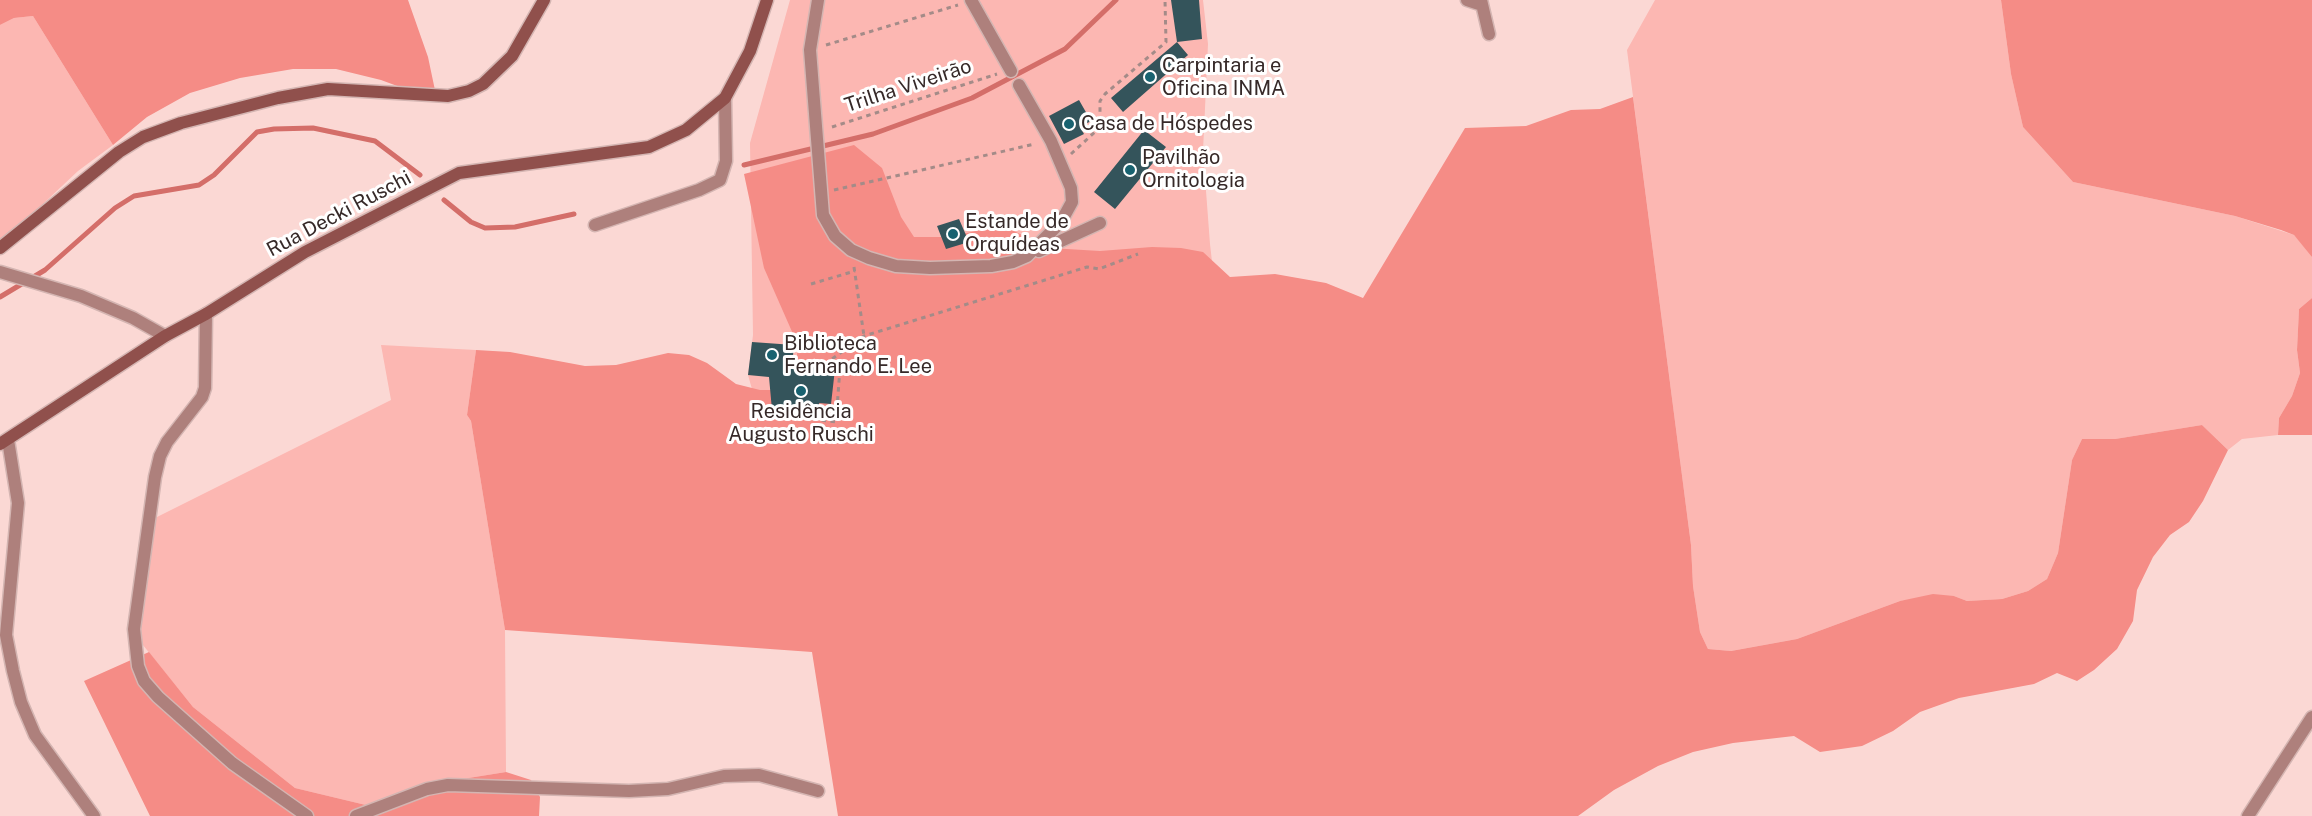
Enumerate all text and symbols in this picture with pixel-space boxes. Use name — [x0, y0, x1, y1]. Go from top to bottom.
street label: Trilha Viveirão — [842, 54, 974, 118]
place label: Carpintaria e Oficina INMA — [1162, 54, 1285, 101]
marker: Carpintaria e Oficina INMA — [1143, 70, 1157, 84]
place label: Casa de Hóspedes — [1081, 112, 1253, 136]
marker: Casa de Hóspedes — [1062, 117, 1076, 131]
place label: Pavilhão Ornitologia — [1142, 146, 1245, 193]
marker: Pavilhão Ornitologia — [1123, 163, 1137, 177]
street label: Rua Decki Ruschi — [263, 166, 415, 262]
place label: Estande de Orquídeas — [965, 210, 1069, 257]
marker: Estande de Orquídeas — [946, 227, 960, 241]
place label: Biblioteca Fernando E. Lee — [784, 332, 932, 379]
marker: Biblioteca Fernando E. Lee — [765, 348, 779, 362]
marker: Residência Augusto Ruschi — [794, 384, 808, 398]
place label: Residência Augusto Ruschi — [728, 400, 874, 447]

